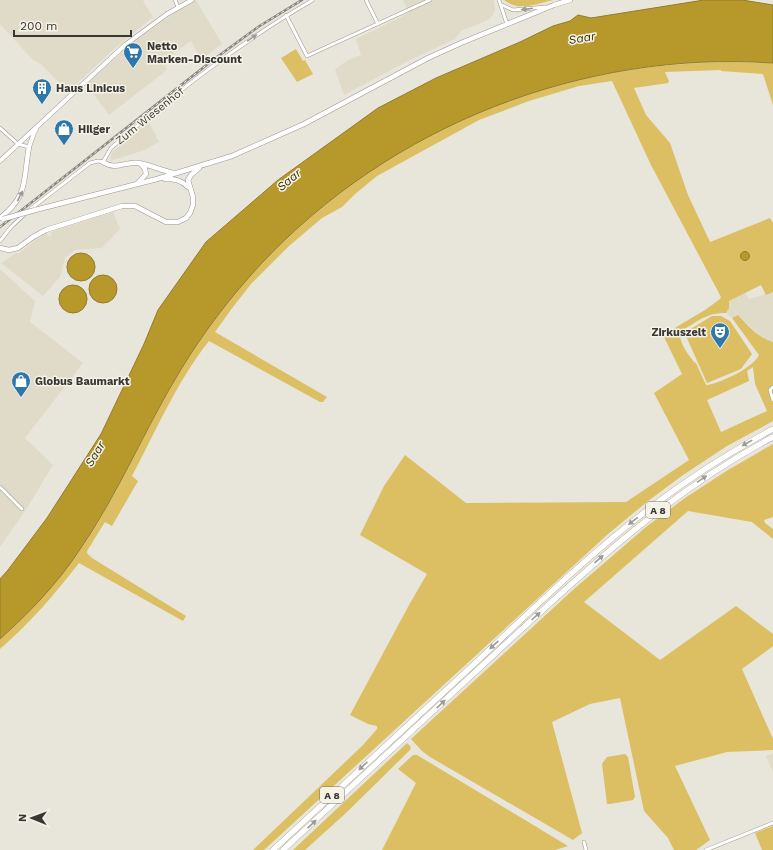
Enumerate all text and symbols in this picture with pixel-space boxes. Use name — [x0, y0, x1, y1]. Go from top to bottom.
one-way arrow — [521, 6, 533, 13]
scale bar — [14, 12, 131, 38]
text: 200 m — [20, 19, 57, 33]
water label: Saar — [567, 29, 598, 47]
one-way arrow — [247, 34, 257, 42]
place label: Netto Marken-Discount — [147, 40, 242, 66]
supermarket icon: Netto Marken-Discount — [122, 41, 144, 69]
building icon: Haus Linicus — [31, 77, 53, 105]
place label: Haus Linicus — [56, 82, 125, 95]
street label: Zum Wiesenhof — [113, 84, 187, 147]
shop icon: Hilger — [53, 118, 75, 146]
place label: Hilger — [78, 123, 110, 136]
water label: Saar — [274, 165, 305, 194]
one-way arrow — [16, 190, 23, 202]
theatre icon: Zirkuszelt — [709, 321, 731, 349]
place label: Zirkuszelt — [651, 326, 706, 339]
shop icon: Globus Baumarkt — [10, 370, 32, 398]
place label: Globus Baumarkt — [35, 375, 130, 388]
water label: Saar — [82, 438, 109, 469]
one-way arrow — [741, 440, 753, 446]
one-way arrow — [697, 475, 707, 483]
road number: A 8 — [646, 502, 670, 518]
one-way arrow — [627, 517, 638, 526]
one-way arrow — [594, 554, 604, 563]
one-way arrow — [531, 611, 541, 620]
one-way arrow — [489, 641, 499, 650]
one-way arrow — [436, 699, 446, 709]
one-way arrow — [359, 761, 368, 770]
road number: A 8 — [320, 787, 344, 803]
north arrow — [12, 798, 52, 838]
text: N — [16, 814, 29, 822]
one-way arrow — [307, 819, 317, 828]

